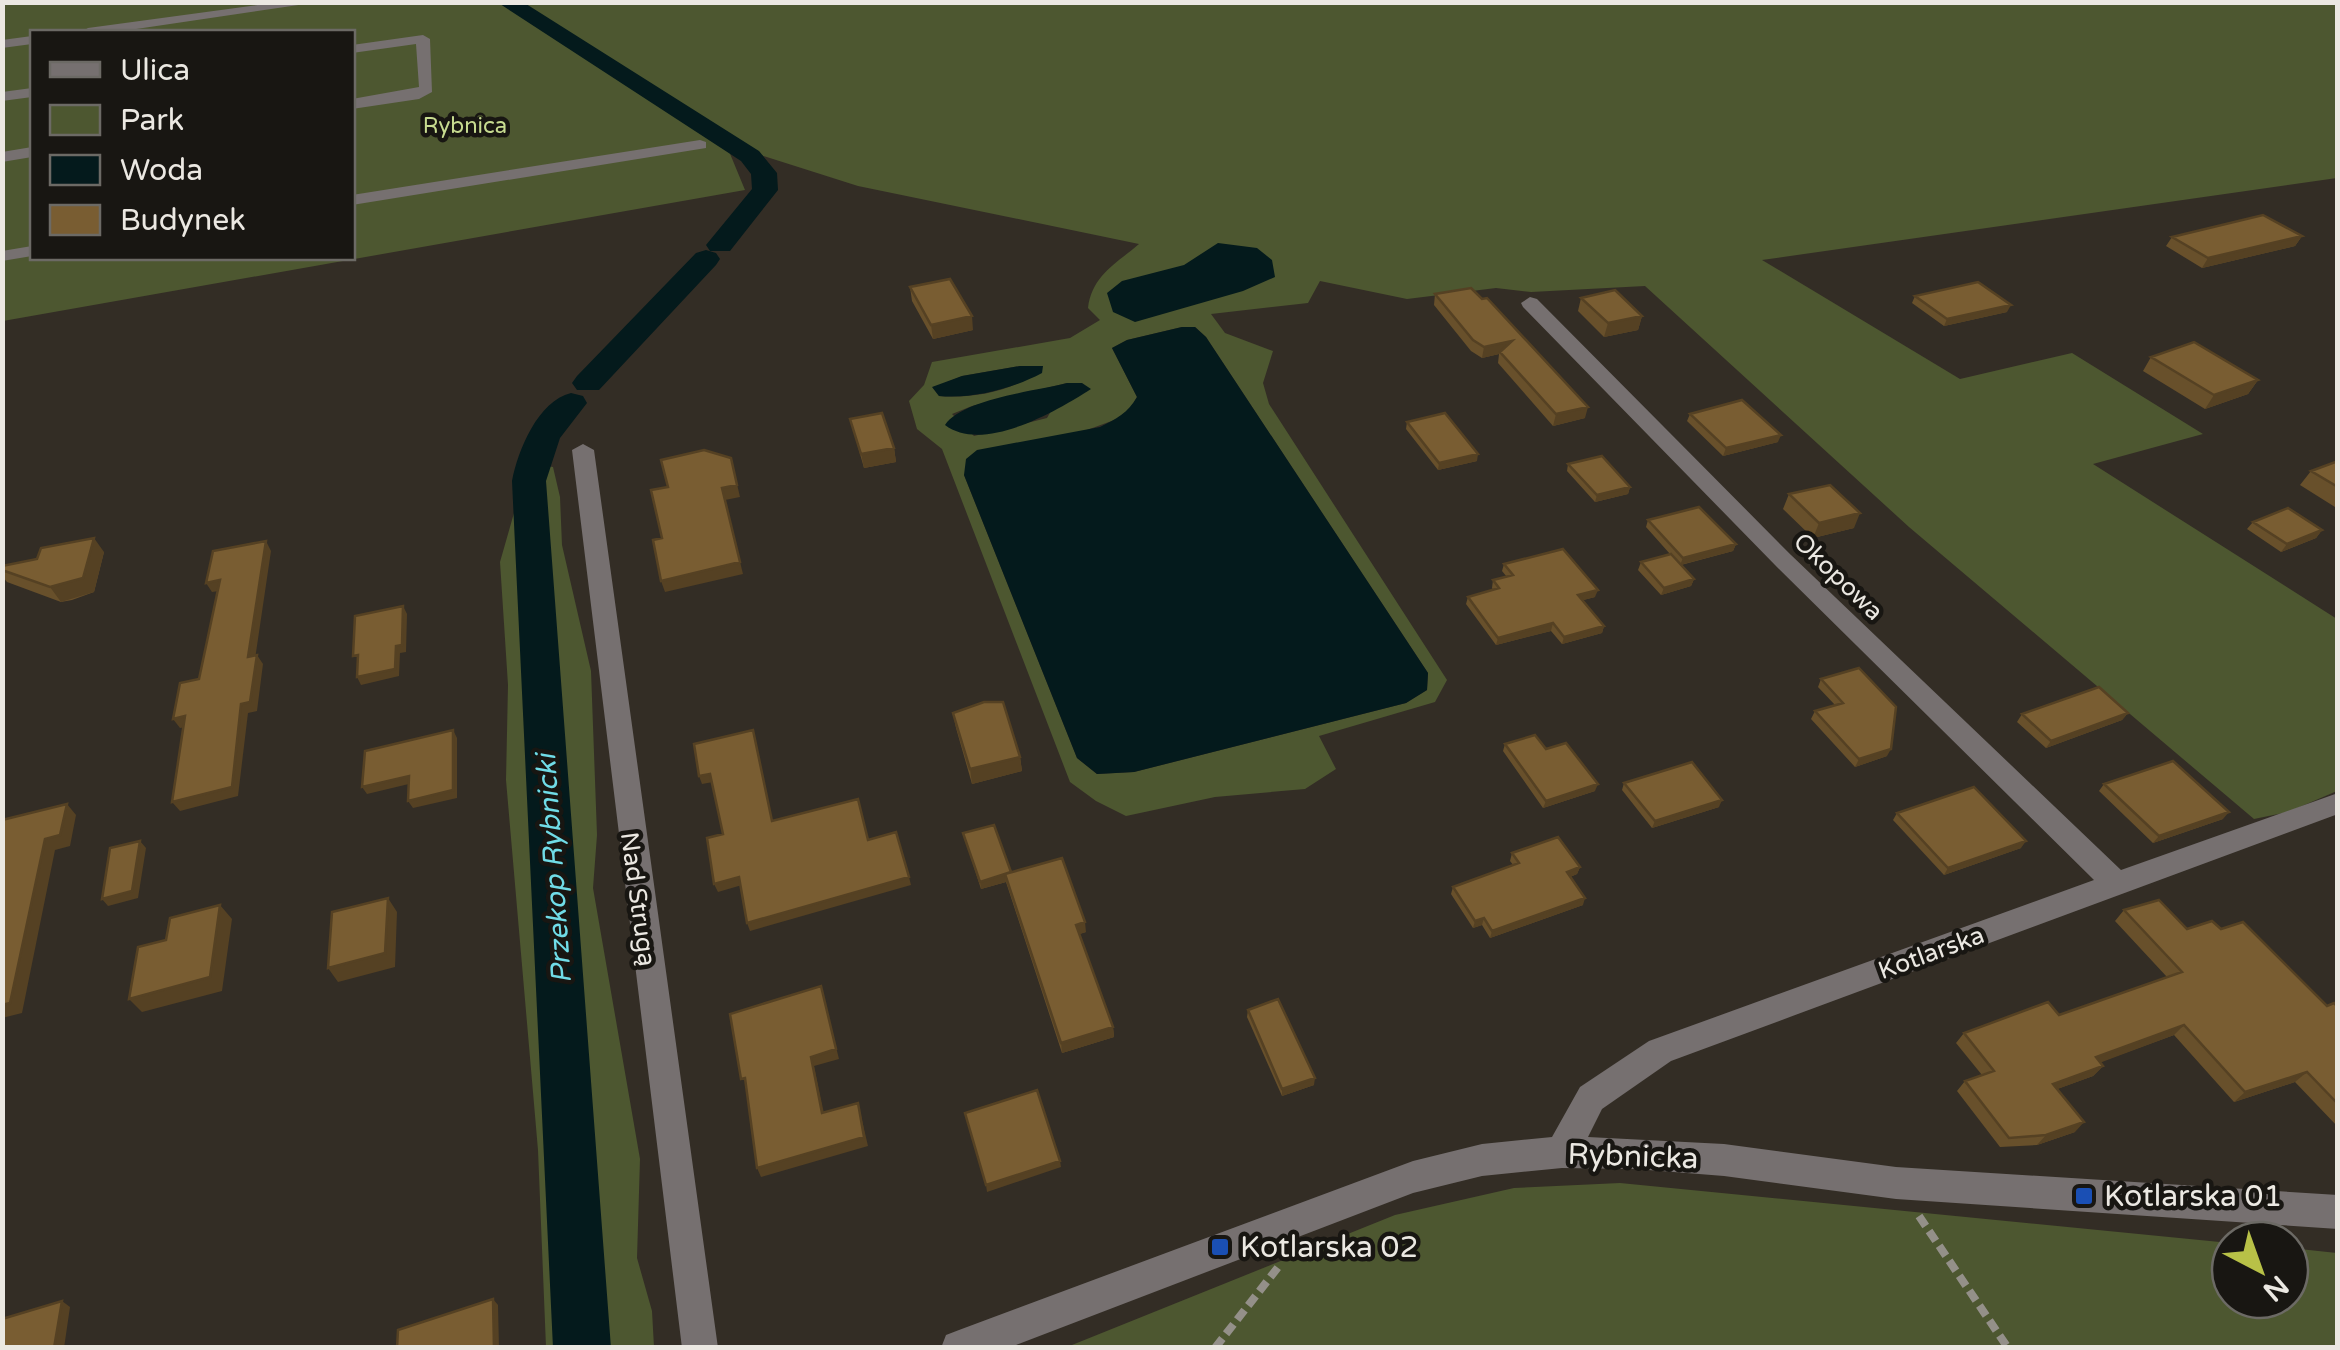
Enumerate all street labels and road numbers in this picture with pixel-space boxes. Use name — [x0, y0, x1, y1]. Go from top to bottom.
street label: Okopowa — [1787, 527, 1889, 627]
street label: Nad Strugą — [614, 830, 662, 968]
street label: Kotlarska — [1874, 920, 1988, 986]
street label: Rybnicka — [1567, 1136, 1699, 1177]

